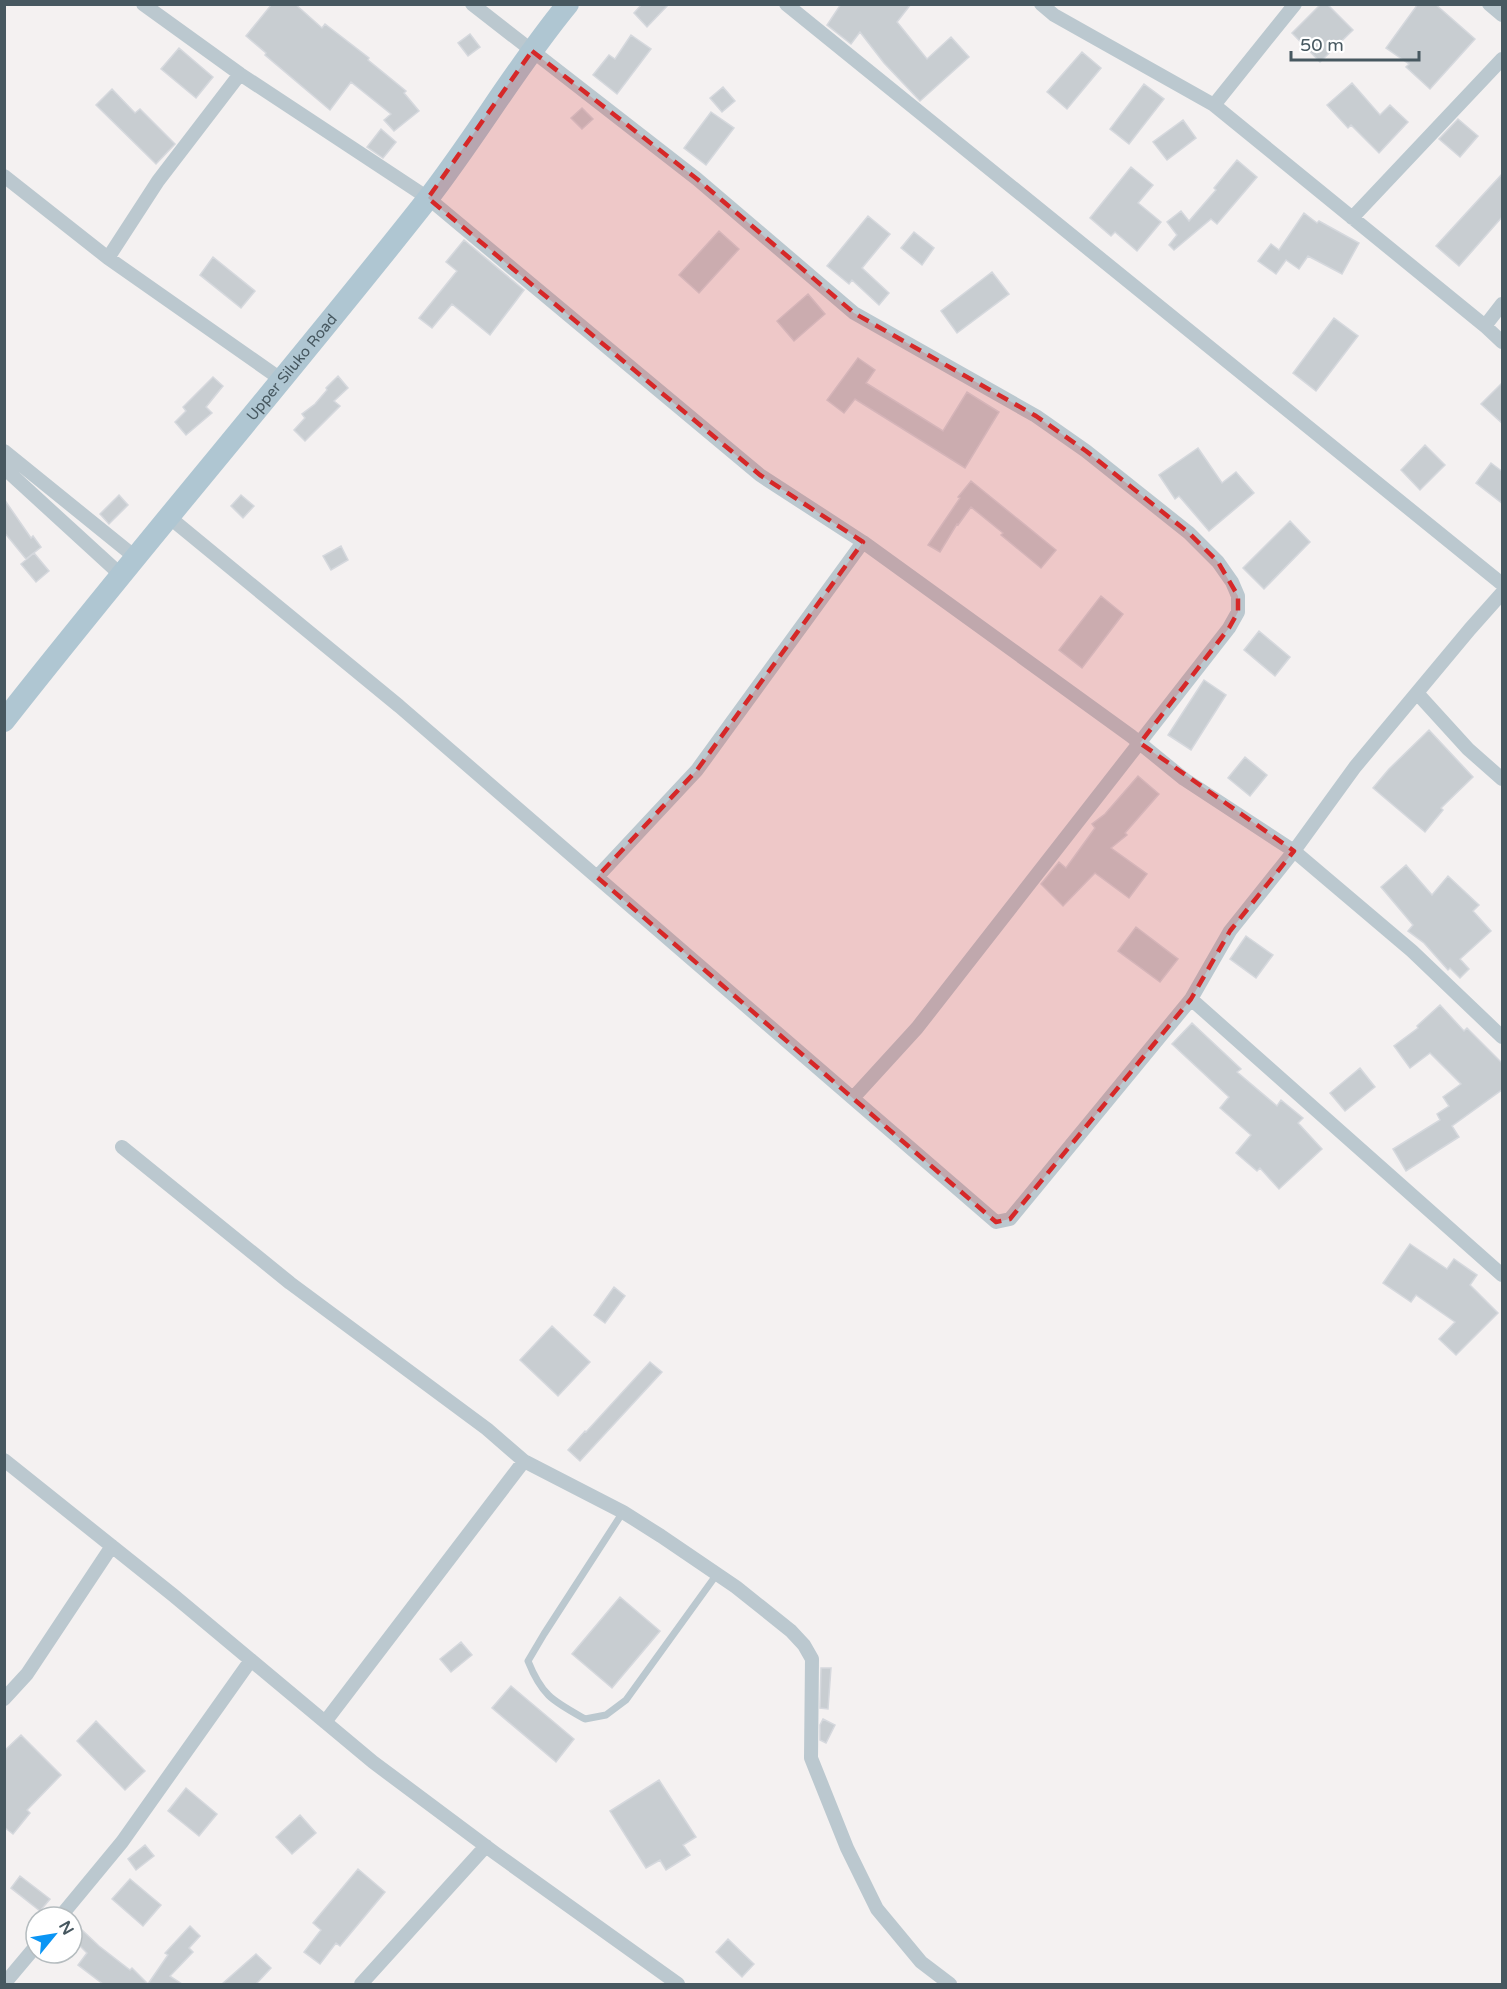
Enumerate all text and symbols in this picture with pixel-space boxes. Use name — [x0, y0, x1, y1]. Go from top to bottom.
scale bar — [1291, 24, 1418, 62]
text: 50 m — [1300, 34, 1344, 56]
street label: Upper Siluko Road — [243, 310, 341, 424]
north arrow — [24, 1905, 84, 1965]
text: N — [54, 1917, 78, 1939]

